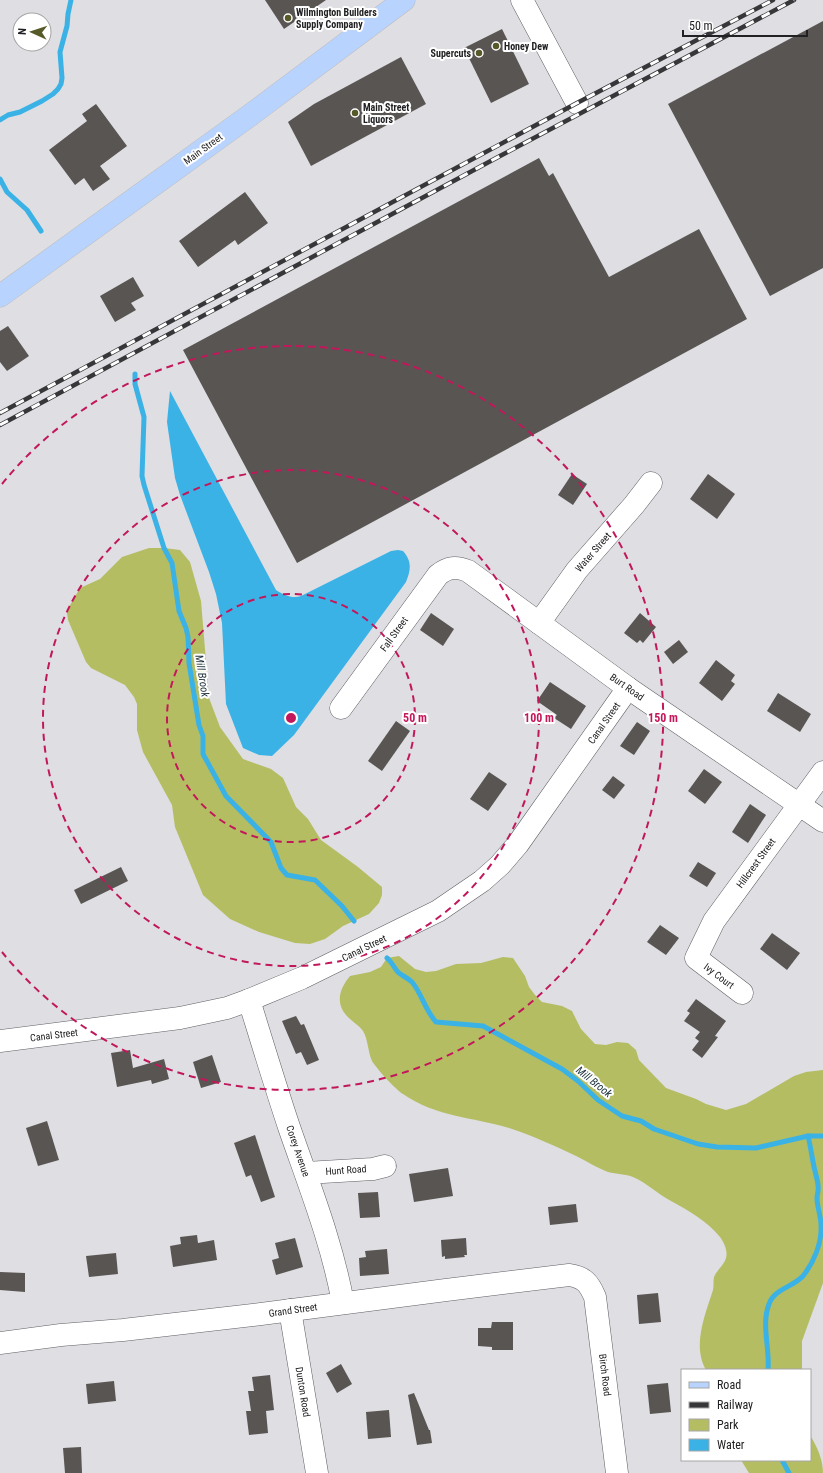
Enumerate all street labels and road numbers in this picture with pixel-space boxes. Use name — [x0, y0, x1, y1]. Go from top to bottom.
street label: Main Street — [181, 131, 225, 167]
street label: Water Street — [573, 530, 613, 574]
street label: Fall Street — [378, 615, 410, 653]
street label: Burt Road — [608, 671, 646, 703]
street label: Canal Street — [586, 700, 622, 746]
street label: Hillcrest Street — [734, 836, 778, 890]
street label: Canal Street — [340, 932, 388, 963]
street label: Ivy Court — [702, 961, 736, 991]
street label: Canal Street — [29, 1027, 79, 1043]
street label: Corey Avenue — [284, 1124, 312, 1178]
street label: Hunt Road — [325, 1163, 367, 1177]
street label: Grand Street — [268, 1301, 318, 1319]
street label: Birch Road — [597, 1353, 613, 1397]
street label: Dunton Road — [294, 1366, 312, 1418]

